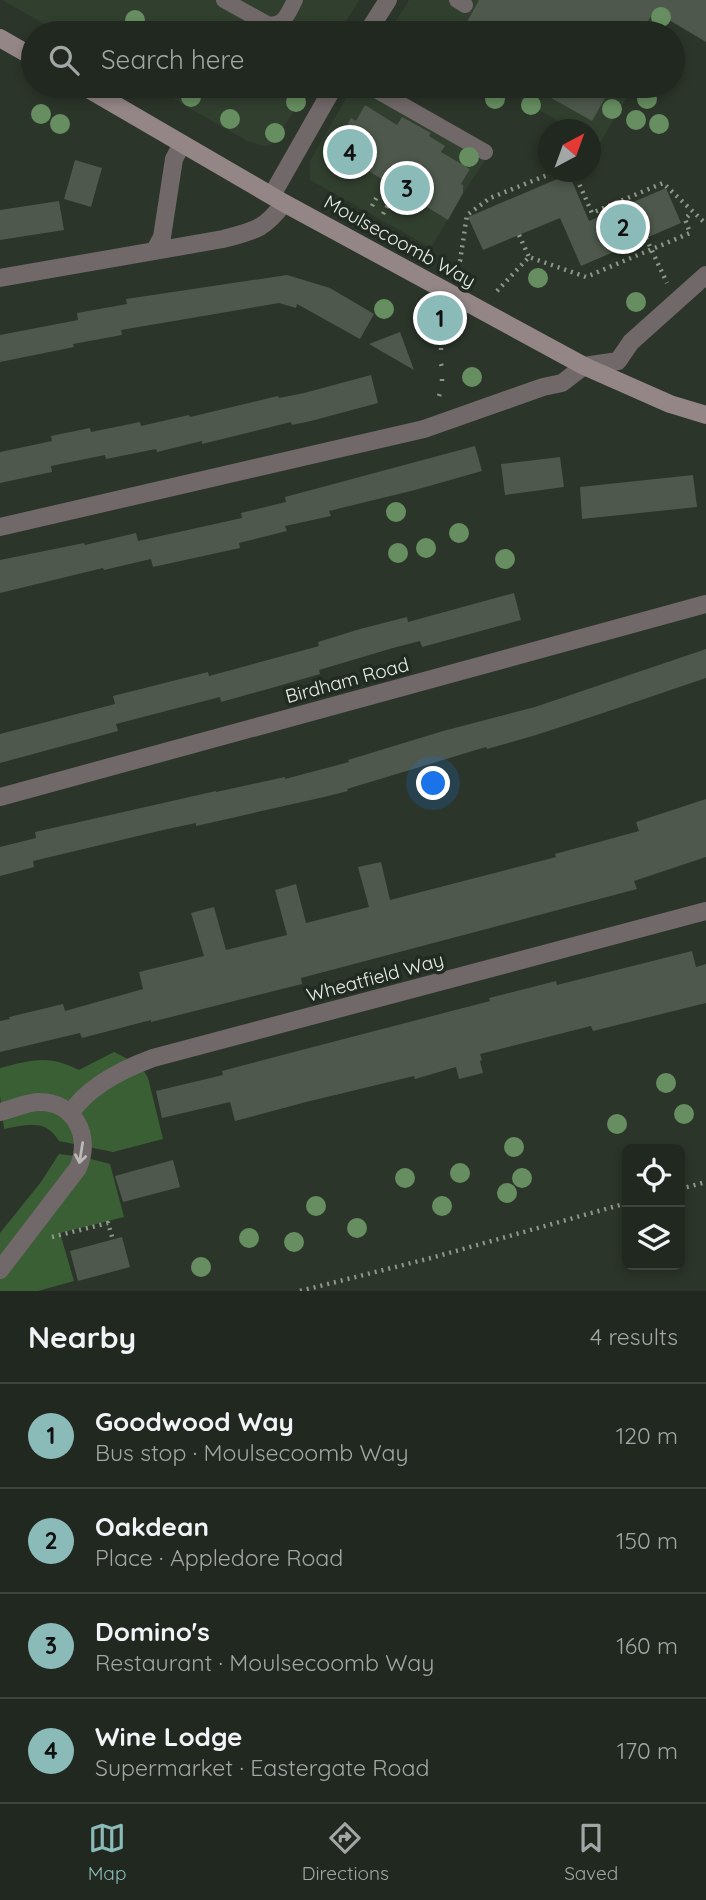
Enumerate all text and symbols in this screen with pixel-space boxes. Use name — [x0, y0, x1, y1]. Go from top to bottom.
search box — [21, 21, 685, 98]
icon: search — [45, 41, 83, 79]
text: Search here — [101, 43, 245, 76]
north arrow — [538, 119, 601, 182]
pin: 4 — [327, 126, 373, 178]
pin: 3 — [384, 162, 430, 214]
street label: Moulsecoomb Way — [320, 189, 480, 293]
pin: 2 — [600, 201, 646, 253]
pin: 1 — [417, 292, 463, 344]
street label: Birdham Road — [283, 652, 411, 708]
your location — [416, 766, 450, 800]
street label: Wheatfield Way — [304, 947, 446, 1007]
one-way arrow — [75, 1141, 88, 1164]
map controls — [622, 1144, 685, 1270]
button: locate — [622, 1144, 685, 1207]
button: layers — [622, 1207, 685, 1270]
text: Nearby — [28, 1318, 136, 1356]
text: 4 results — [590, 1322, 678, 1351]
text: Goodwood Way — [95, 1405, 294, 1438]
text: 1 — [47, 1421, 55, 1450]
text: 120 m — [616, 1421, 678, 1450]
text: Bus stop · Moulsecoomb Way — [95, 1438, 408, 1467]
text: Oakdean — [95, 1510, 209, 1543]
text: 2 — [44, 1526, 58, 1555]
text: 150 m — [616, 1526, 678, 1555]
text: Place · Appledore Road — [95, 1543, 343, 1572]
text: Domino's — [95, 1615, 210, 1648]
text: 3 — [45, 1631, 57, 1660]
text: 160 m — [616, 1631, 678, 1660]
text: Restaurant · Moulsecoomb Way — [95, 1648, 434, 1677]
text: Wine Lodge — [95, 1720, 242, 1753]
text: 4 — [44, 1736, 58, 1765]
text: 170 m — [617, 1736, 678, 1765]
text: Supermarket · Eastergate Road — [95, 1753, 429, 1782]
tab: Map — [88, 1819, 126, 1885]
tab: Directions — [302, 1819, 389, 1885]
tab: Saved — [564, 1819, 618, 1885]

